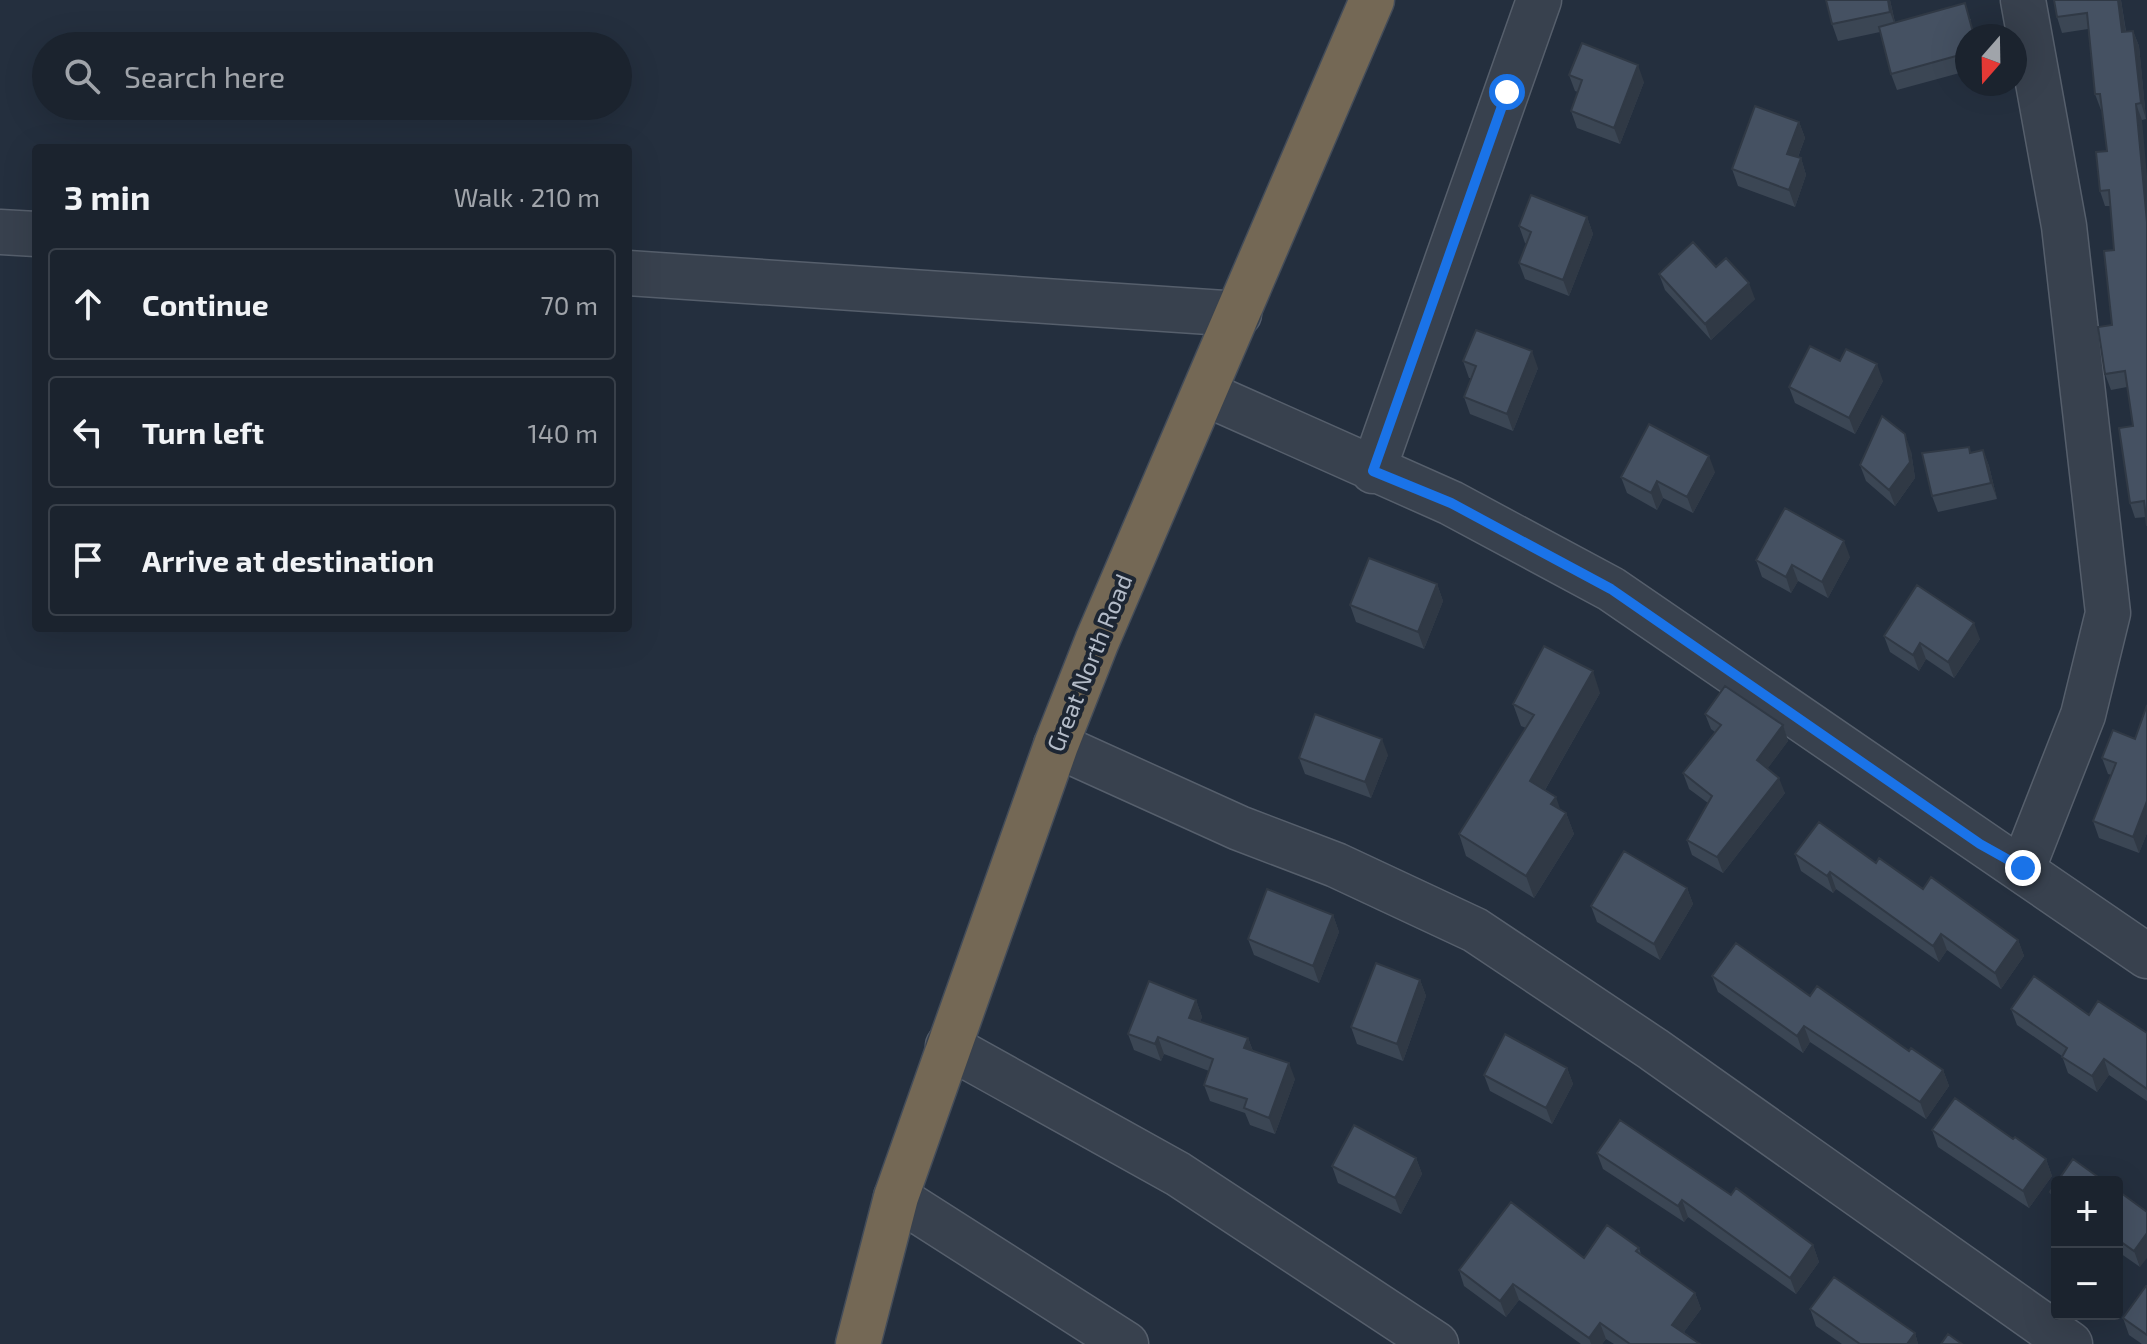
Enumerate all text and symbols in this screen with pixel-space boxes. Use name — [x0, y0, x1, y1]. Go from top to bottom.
north arrow — [1955, 24, 2027, 96]
search box — [32, 32, 632, 120]
icon: search — [60, 54, 104, 98]
text: Search here — [124, 58, 285, 94]
route start — [1489, 74, 1525, 110]
text: 3 min — [64, 176, 150, 217]
text: Walk · 210 m — [454, 181, 600, 212]
icon: ahead — [66, 282, 110, 326]
text: Continue — [142, 286, 269, 322]
text: 70 m — [540, 289, 598, 320]
icon: left — [66, 410, 110, 454]
text: Turn left — [142, 414, 264, 450]
text: 140 m — [527, 417, 598, 448]
icon: arrive — [66, 538, 110, 582]
text: Arrive at destination — [142, 542, 434, 578]
street label: Great North Road — [1040, 569, 1137, 755]
route end — [2005, 850, 2041, 886]
map controls — [2051, 1176, 2123, 1320]
button: + — [2051, 1176, 2123, 1248]
button: − — [2051, 1248, 2123, 1320]

